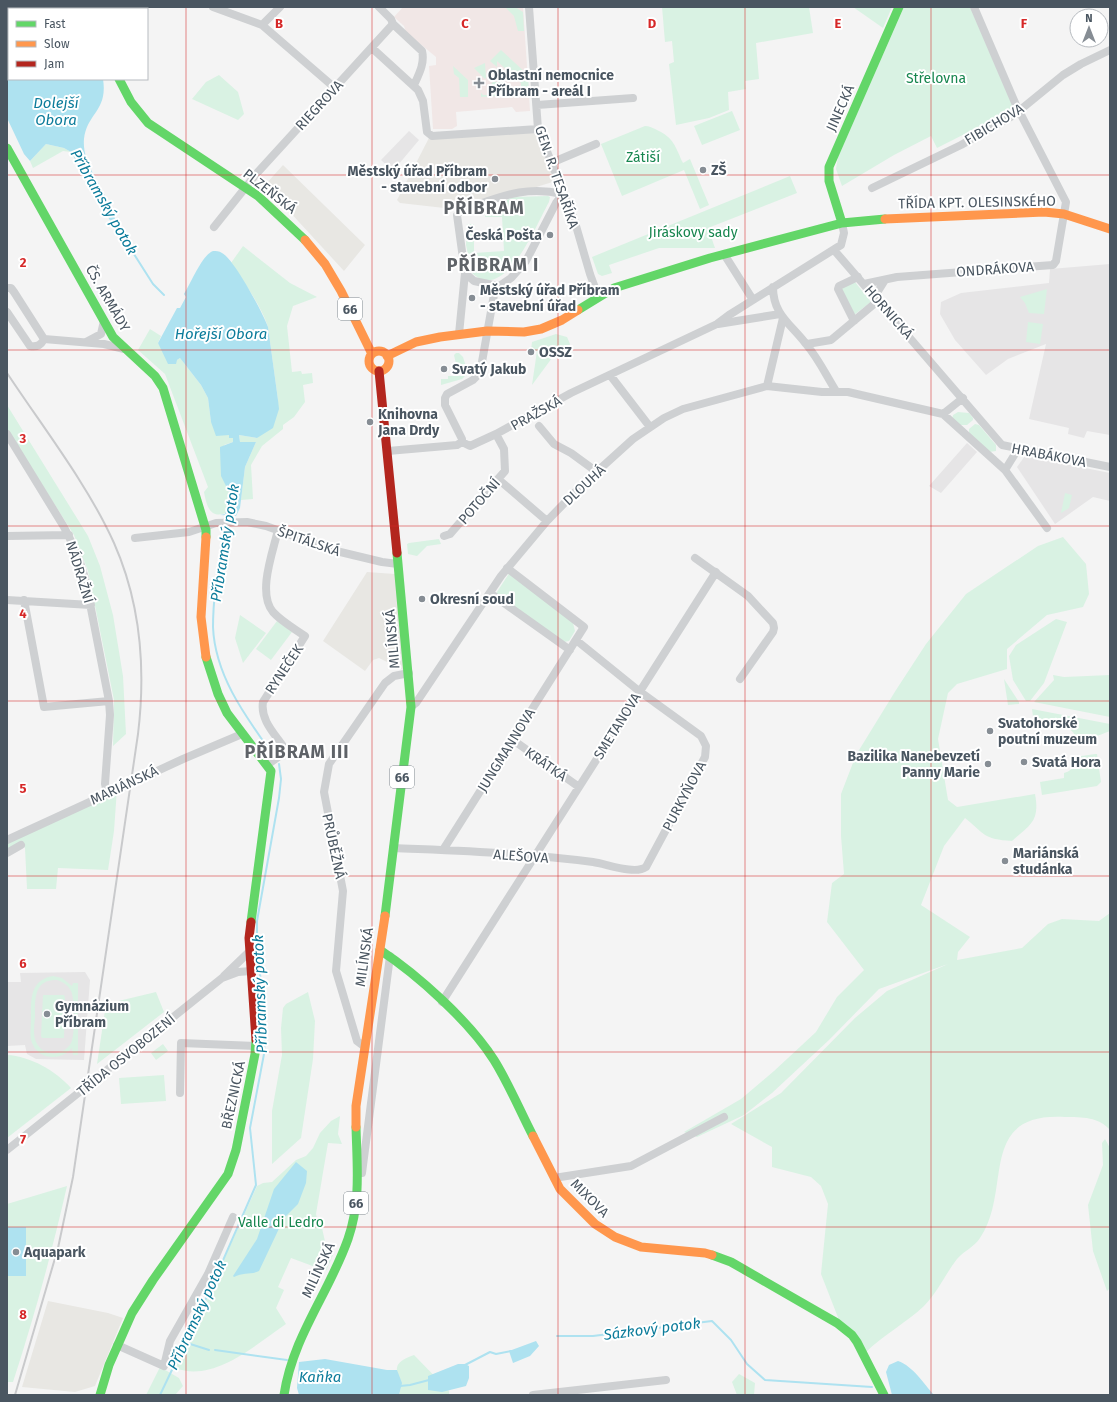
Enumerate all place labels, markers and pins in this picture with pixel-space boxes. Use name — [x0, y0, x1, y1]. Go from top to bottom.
place label: Oblastní nemocnice Příbram - areál I — [488, 67, 614, 100]
marker: Oblastní nemocnice Příbram - areál I — [473, 77, 485, 89]
place label: ZŠ — [711, 161, 726, 179]
place label: Městský úřad Příbram - stavební odbor — [348, 163, 487, 196]
marker: ZŠ — [698, 165, 708, 175]
marker: Městský úřad Příbram - stavební odbor — [490, 174, 500, 184]
place label: Česká Pošta — [465, 226, 542, 244]
marker: Česká Pošta — [545, 230, 555, 240]
place label: Městský úřad Příbram - stavební úřad — [480, 282, 620, 315]
marker: Městský úřad Příbram - stavební úřad — [467, 293, 477, 303]
place label: OSSZ — [539, 344, 572, 361]
marker: OSSZ — [526, 347, 536, 357]
place label: Svatý Jakub — [452, 361, 526, 378]
marker: Svatý Jakub — [439, 364, 449, 374]
place label: Knihovna Jana Drdy — [377, 406, 440, 439]
marker: Knihovna Jana Drdy — [365, 417, 375, 427]
place label: Okresní soud — [430, 591, 514, 608]
marker: Okresní soud — [417, 594, 427, 604]
place label: Svatohorské poutní muzeum — [998, 715, 1097, 748]
marker: Svatohorské poutní muzeum — [985, 726, 995, 736]
place label: Bazilika Nanebevzetí Panny Marie — [847, 748, 980, 781]
place label: Svatá Hora — [1032, 754, 1101, 771]
marker: Svatá Hora — [1019, 757, 1029, 767]
marker: Bazilika Nanebevzetí Panny Marie — [983, 759, 993, 769]
place label: Mariánská studánka — [1013, 845, 1079, 878]
marker: Mariánská studánka — [1000, 856, 1010, 866]
place label: Gymnázium Příbram — [55, 998, 129, 1031]
marker: Gymnázium Příbram — [42, 1009, 52, 1019]
place label: Aquapark — [23, 1244, 86, 1261]
marker: Aquapark — [11, 1247, 21, 1257]

